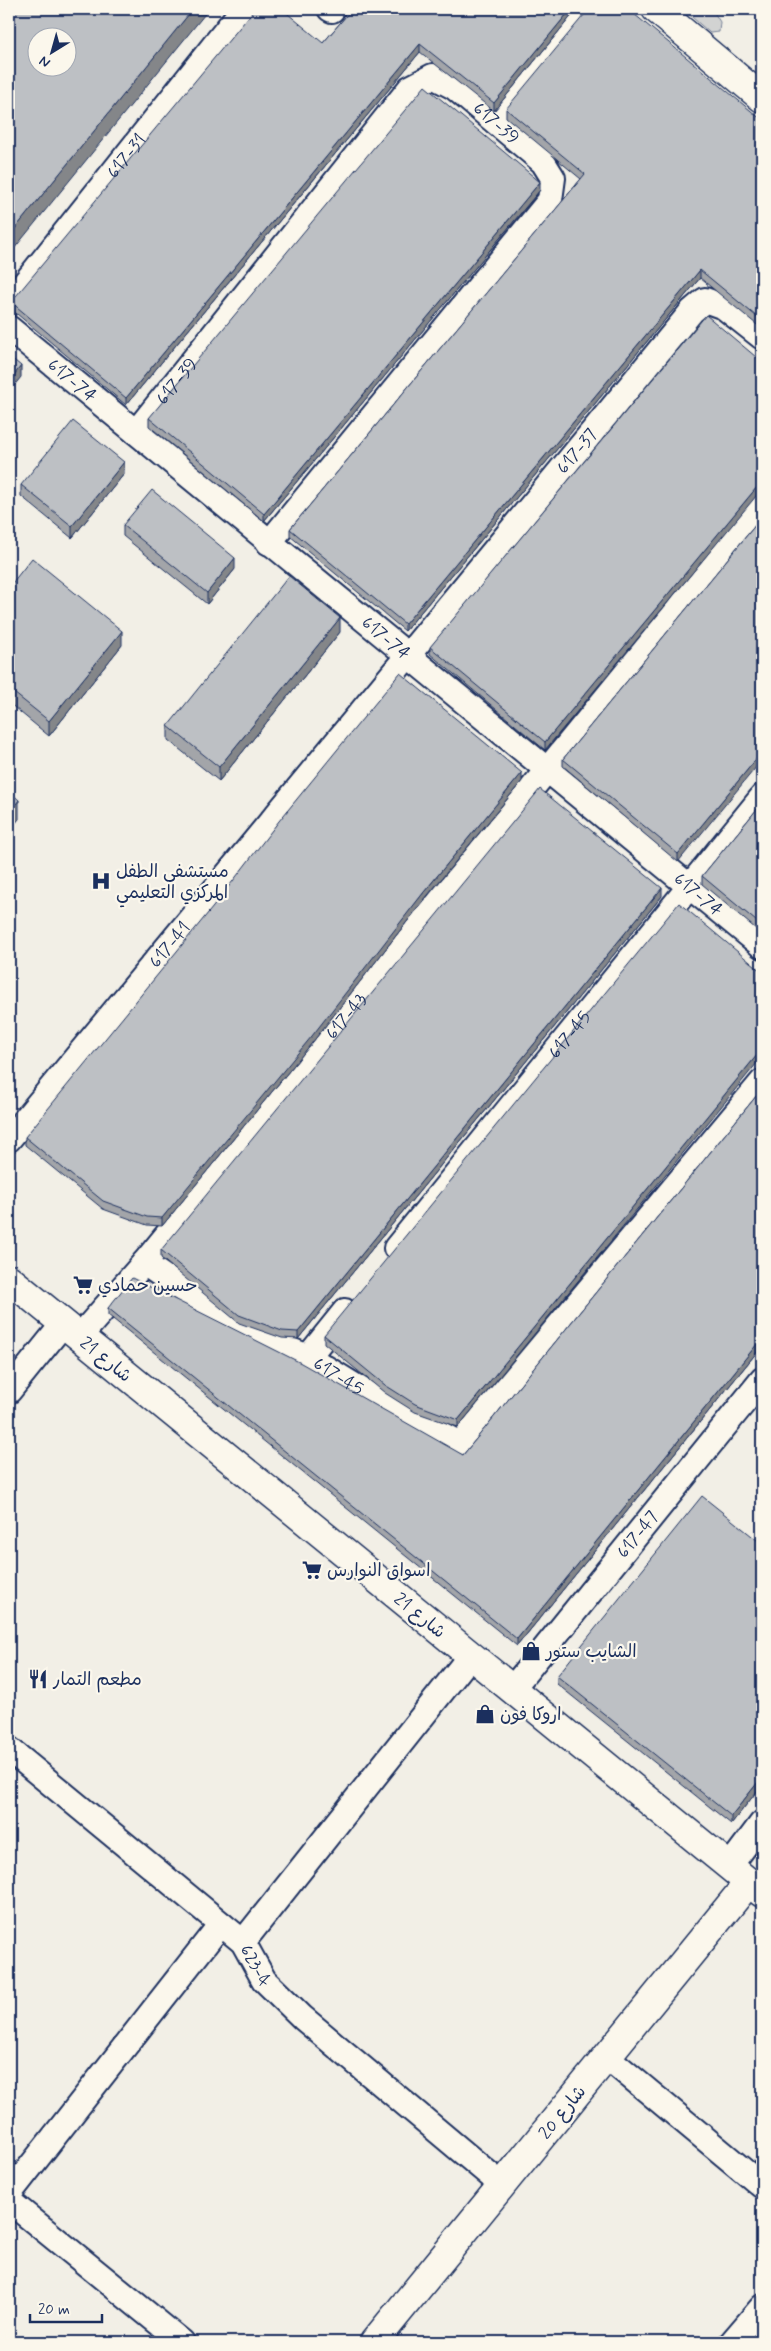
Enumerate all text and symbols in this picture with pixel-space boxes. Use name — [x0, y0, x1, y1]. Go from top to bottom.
north arrow — [28, 28, 78, 78]
text: N — [36, 52, 54, 72]
street label: 617-39 — [467, 97, 524, 150]
street label: 617-31 — [102, 129, 152, 184]
street label: 617-74 — [42, 353, 101, 408]
street label: 617-39 — [151, 353, 203, 410]
street label: 617-37 — [551, 424, 603, 479]
street label: 617-74 — [356, 611, 415, 666]
place label: مستشفى الطفل المركزي التعليمي — [116, 860, 229, 908]
street label: 617-74 — [668, 867, 728, 922]
hospital icon: مستشفى الطفل المركزي التعليمي — [90, 870, 112, 892]
street label: 617-41 — [144, 917, 196, 973]
street label: 617-43 — [320, 988, 373, 1045]
street label: 617-45 — [543, 1006, 597, 1064]
supermarket icon: حسين حمادي — [72, 1274, 94, 1296]
place label: حسين حمادي — [98, 1274, 198, 1298]
street label: شارع 21 — [74, 1331, 136, 1388]
street label: 617-45 — [308, 1352, 368, 1402]
street label: 617-47 — [611, 1506, 664, 1564]
supermarket icon: اسواق النوارس — [301, 1559, 323, 1581]
place label: اسواق النوارس — [327, 1559, 430, 1583]
street label: شارع 21 — [388, 1587, 450, 1644]
shop icon: الشايب ستور — [520, 1640, 542, 1662]
place label: الشايب ستور — [544, 1640, 637, 1664]
restaurant icon: مطعم التمار — [27, 1668, 49, 1690]
place label: مطعم التمار — [52, 1668, 142, 1693]
shop icon: اروكا فون — [474, 1703, 496, 1725]
place label: اروكا فون — [500, 1703, 561, 1727]
street label: 623-4 — [234, 1940, 276, 1993]
street label: شارع 20 — [534, 2081, 592, 2145]
scale bar — [30, 2291, 102, 2323]
text: 20 m — [38, 2300, 70, 2320]

